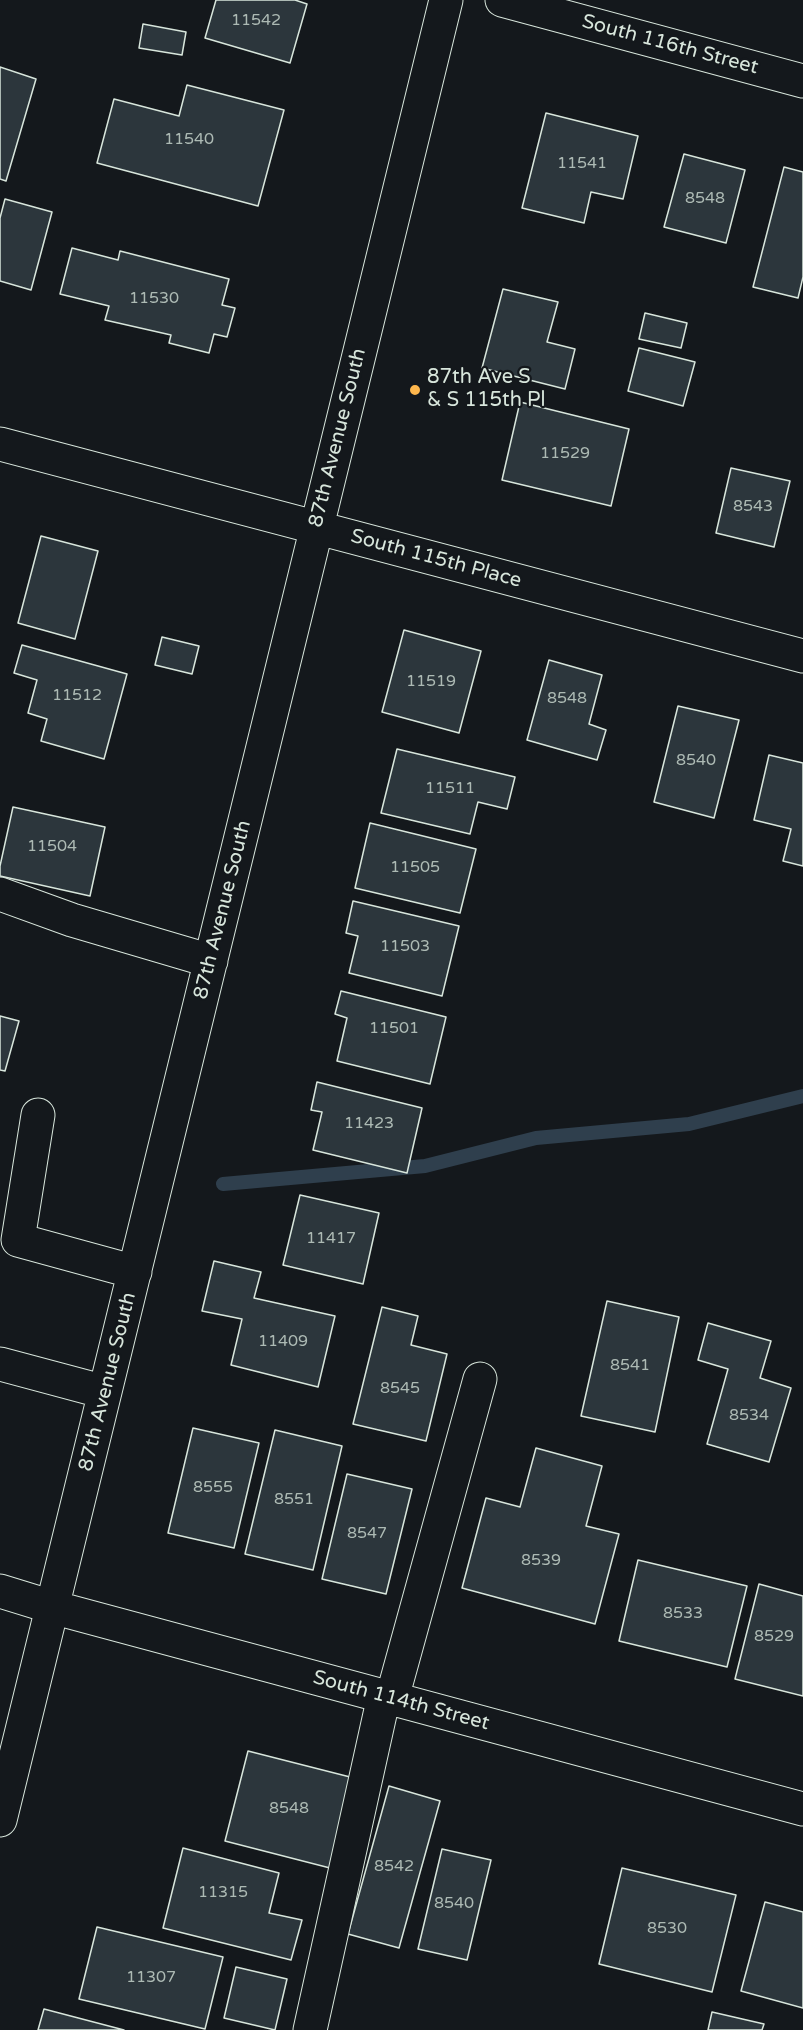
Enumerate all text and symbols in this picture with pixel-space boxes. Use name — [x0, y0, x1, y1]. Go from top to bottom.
street label: South 116th Street — [579, 10, 761, 80]
house number: 11542 — [231, 11, 281, 31]
house number: 11540 — [164, 130, 214, 150]
house number: 11541 — [557, 154, 607, 174]
house number: 8548 — [685, 189, 725, 209]
house number: 11530 — [129, 289, 179, 309]
street label: 87th Avenue South — [304, 346, 372, 530]
place label: 87th Ave S & S 115th Pl — [427, 366, 545, 413]
marker: 87th Ave S & S 115th Pl — [408, 383, 422, 397]
house number: 11529 — [540, 444, 590, 464]
house number: 8543 — [733, 497, 773, 517]
street label: South 115th Place — [348, 525, 524, 593]
house number: 11519 — [406, 672, 456, 692]
house number: 11512 — [52, 686, 102, 706]
house number: 8548 — [547, 689, 587, 709]
house number: 8540 — [676, 751, 716, 771]
house number: 11511 — [425, 779, 475, 799]
street label: 87th Avenue South — [189, 818, 257, 1002]
house number: 11504 — [27, 837, 77, 857]
house number: 11505 — [390, 858, 440, 878]
house number: 11503 — [380, 937, 430, 957]
house number: 11501 — [369, 1019, 419, 1039]
house number: 11423 — [344, 1114, 394, 1134]
house number: 11417 — [306, 1229, 356, 1249]
street label: 87th Avenue South — [74, 1290, 142, 1474]
house number: 11409 — [258, 1332, 308, 1352]
house number: 8541 — [610, 1356, 650, 1376]
house number: 8545 — [380, 1379, 420, 1399]
house number: 8534 — [729, 1406, 769, 1426]
house number: 8555 — [193, 1478, 233, 1498]
house number: 8551 — [274, 1490, 314, 1510]
house number: 8547 — [347, 1524, 387, 1544]
house number: 8539 — [521, 1551, 561, 1571]
house number: 8533 — [663, 1604, 703, 1624]
house number: 8529 — [754, 1627, 794, 1647]
street label: South 114th Street — [310, 1666, 492, 1736]
house number: 8548 — [269, 1799, 309, 1819]
house number: 8542 — [374, 1857, 414, 1877]
house number: 11315 — [198, 1883, 248, 1903]
house number: 8540 — [434, 1894, 474, 1914]
house number: 8530 — [647, 1919, 687, 1939]
house number: 11307 — [126, 1968, 176, 1988]

